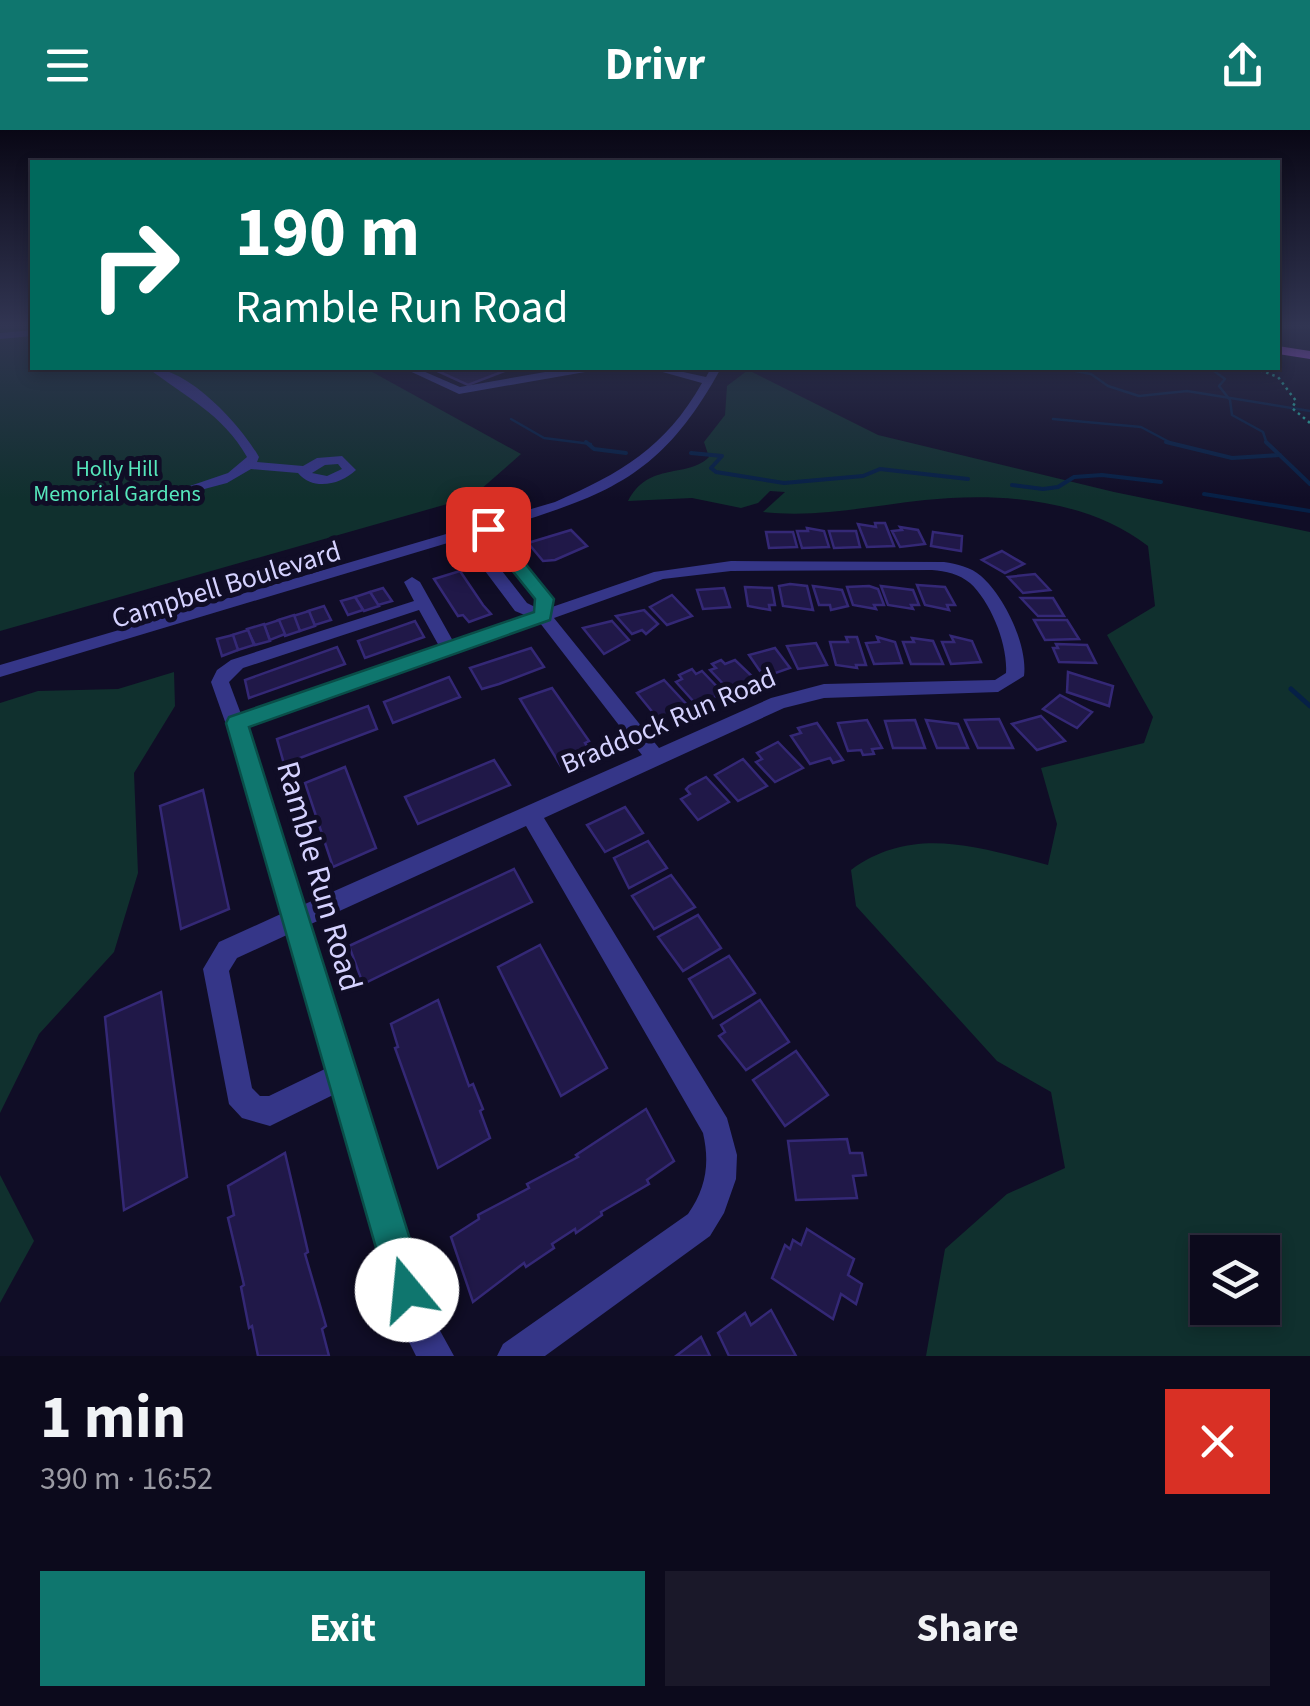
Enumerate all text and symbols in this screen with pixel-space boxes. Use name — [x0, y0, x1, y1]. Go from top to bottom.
text: Drivr — [605, 33, 705, 97]
icon: menu — [40, 38, 95, 93]
icon: share — [1215, 38, 1270, 93]
text: 190 m — [235, 183, 420, 283]
icon: right — [70, 200, 200, 330]
text: Ramble Run Road — [235, 276, 568, 340]
park label: Holly Hill Memorial Gardens — [33, 453, 201, 510]
pin — [446, 487, 531, 572]
icon: arrive — [461, 502, 516, 557]
street label: Campbell Boulevard — [107, 531, 346, 639]
street label: Braddock Run Road — [555, 658, 782, 784]
street label: Ramble Run Road — [264, 756, 374, 997]
map controls — [1190, 1235, 1280, 1325]
button: layers — [1190, 1235, 1280, 1325]
position arrow — [355, 1238, 459, 1342]
text: 1 min — [40, 1376, 186, 1461]
button: close — [1165, 1389, 1270, 1494]
text: 390 m · 16:52 — [40, 1456, 213, 1502]
button: Exit — [40, 1571, 645, 1686]
button: Share — [665, 1571, 1270, 1686]

